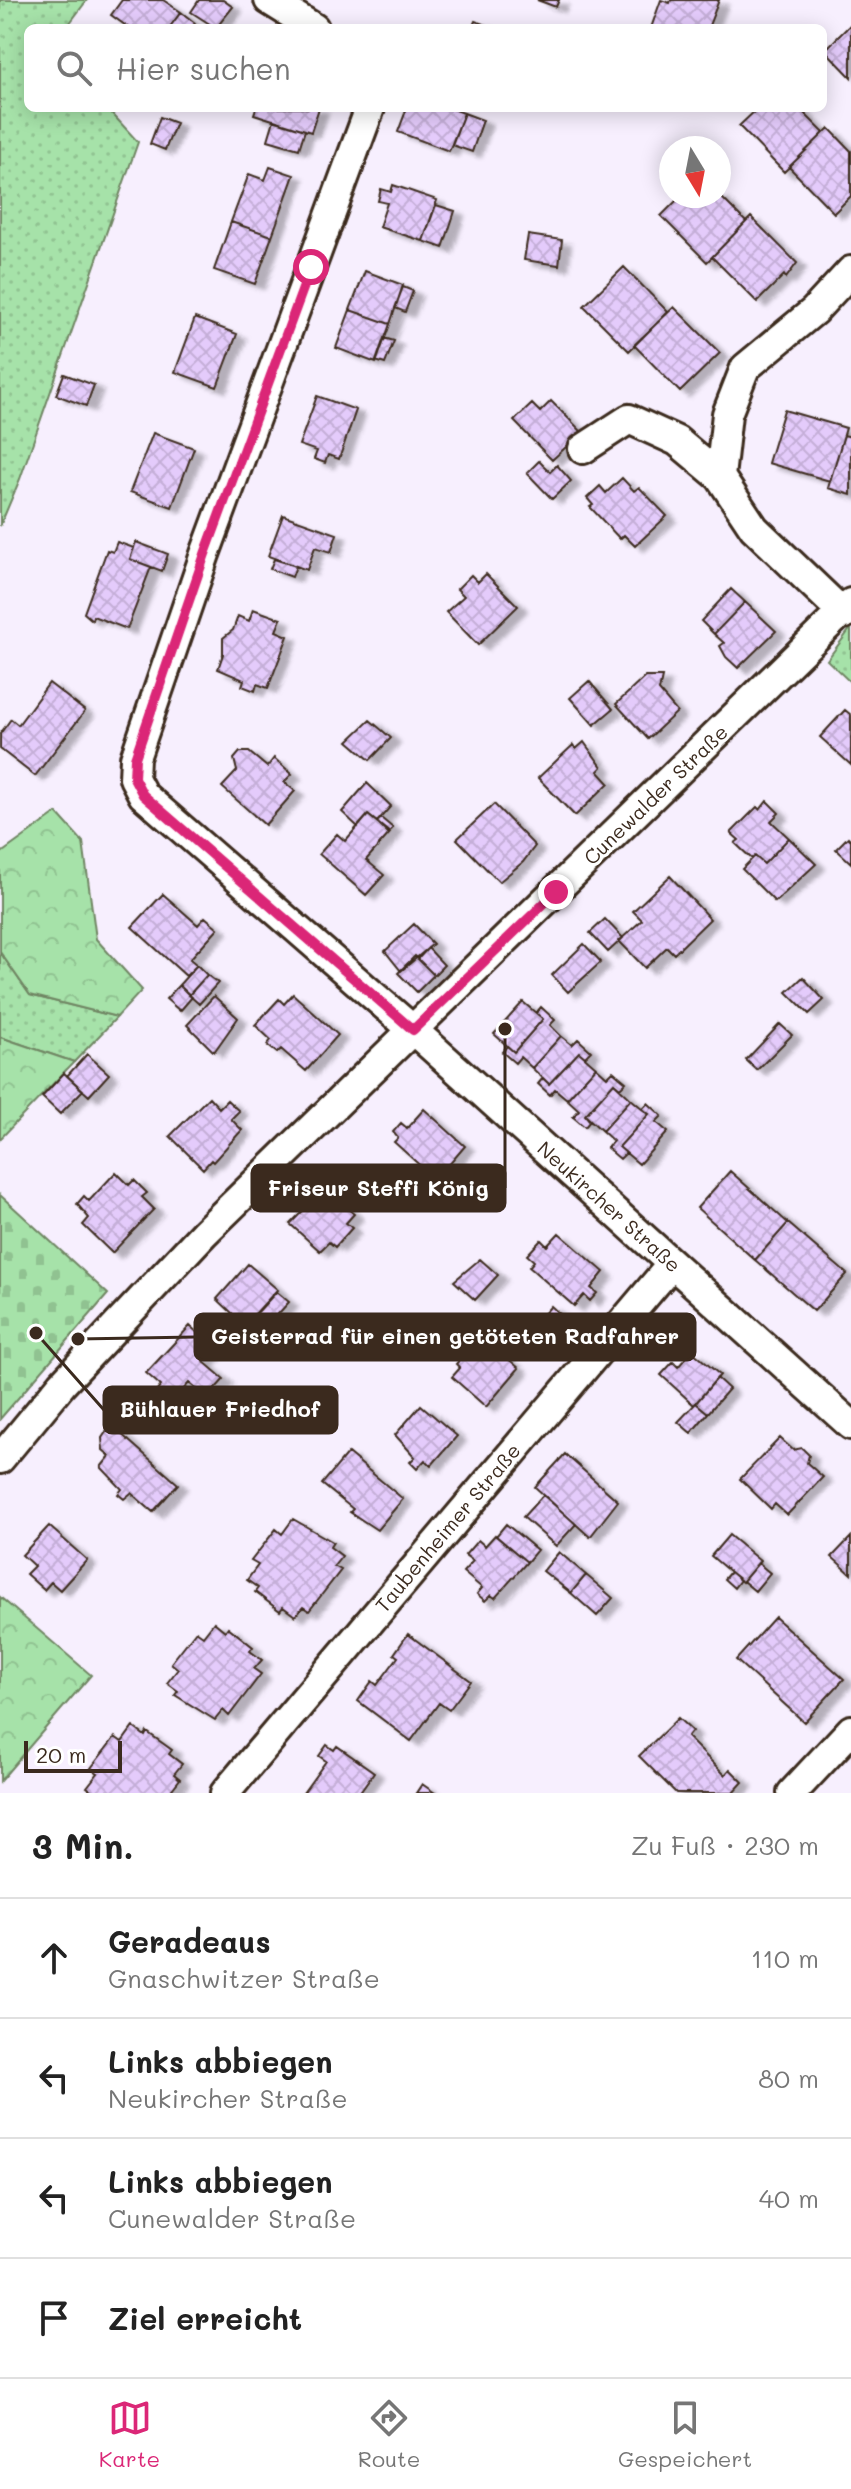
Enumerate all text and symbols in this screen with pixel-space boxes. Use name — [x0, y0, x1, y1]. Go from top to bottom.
search box — [24, 24, 827, 112]
icon: search — [52, 46, 96, 90]
text: Hier suchen — [116, 48, 291, 88]
north arrow — [659, 136, 731, 208]
route start — [293, 249, 329, 285]
street label: Cunewalder Straße — [578, 719, 733, 870]
route end — [538, 874, 574, 910]
street label: Neukircher Straße — [532, 1135, 687, 1278]
callout: Friseur Steffi König — [252, 1165, 505, 1211]
text: Friseur Steffi König — [267, 1173, 489, 1202]
callout: Geisterrad für einen getöteten Radfahrer — [195, 1314, 695, 1360]
text: Geisterrad für einen getöteten Radfahrer — [211, 1321, 679, 1350]
callout: Bühlauer Friedhof — [104, 1387, 337, 1433]
text: Bühlauer Friedhof — [120, 1394, 321, 1423]
street label: Taubenheimer Straße — [369, 1437, 526, 1617]
scale bar — [24, 1737, 122, 1773]
text: 20 m — [36, 1740, 86, 1769]
text: 3 Min. — [32, 1823, 134, 1868]
text: Zu Fuß · 230 m — [631, 1828, 819, 1862]
text: Geradeaus — [108, 1921, 271, 1961]
icon: ahead — [32, 1936, 76, 1980]
text: 110 m — [751, 1941, 819, 1975]
text: Gnaschwitzer Straße — [108, 1961, 380, 1995]
text: Links abbiegen — [108, 2041, 332, 2081]
icon: left — [32, 2056, 76, 2100]
text: 80 m — [758, 2061, 819, 2095]
text: Neukircher Straße — [108, 2081, 348, 2115]
text: Links abbiegen — [108, 2161, 332, 2201]
icon: left — [32, 2176, 76, 2220]
text: 40 m — [759, 2181, 819, 2215]
text: Cunewalder Straße — [108, 2201, 356, 2235]
icon: arrive — [32, 2296, 76, 2340]
text: Ziel erreicht — [108, 2298, 302, 2338]
tab: Karte — [99, 2396, 160, 2473]
tab: Route — [358, 2396, 420, 2473]
tab: Gespeichert — [618, 2396, 752, 2473]

